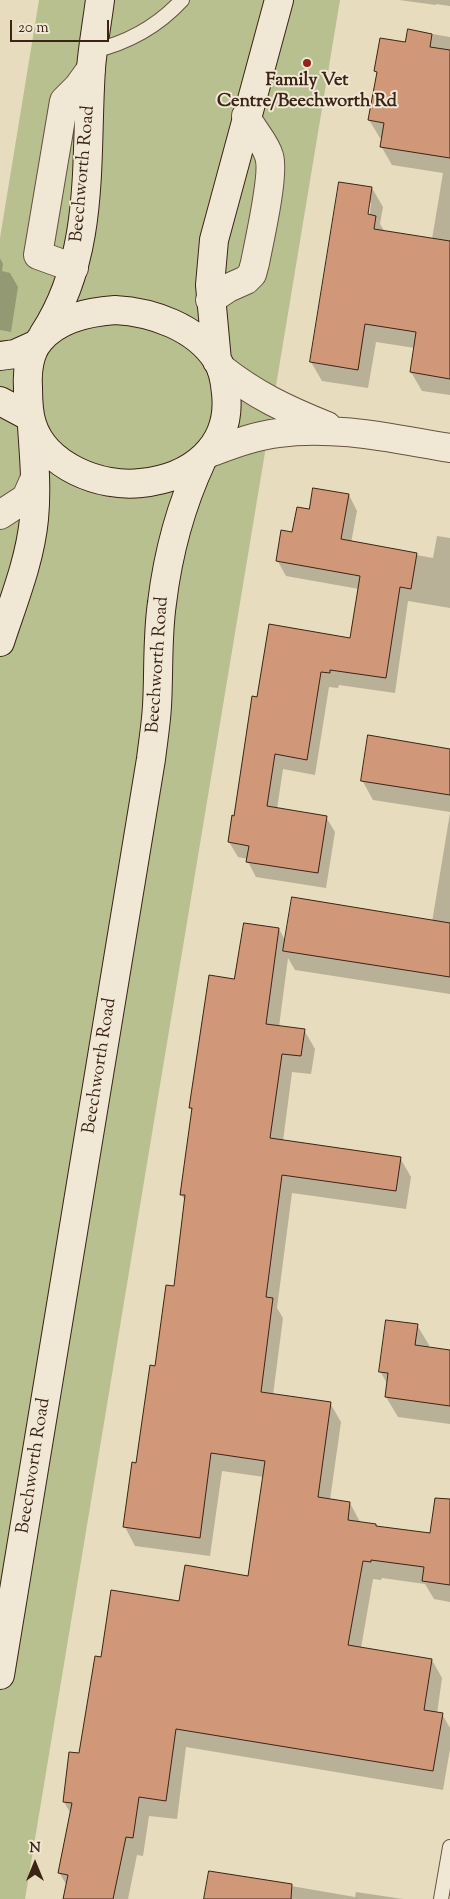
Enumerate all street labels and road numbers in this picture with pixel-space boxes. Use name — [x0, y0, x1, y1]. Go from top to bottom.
street label: Beechworth Road — [67, 105, 101, 243]
street label: Beechworth Road — [143, 596, 175, 734]
street label: Beechworth Road — [80, 997, 122, 1135]
street label: Beechworth Road — [14, 1397, 56, 1535]

